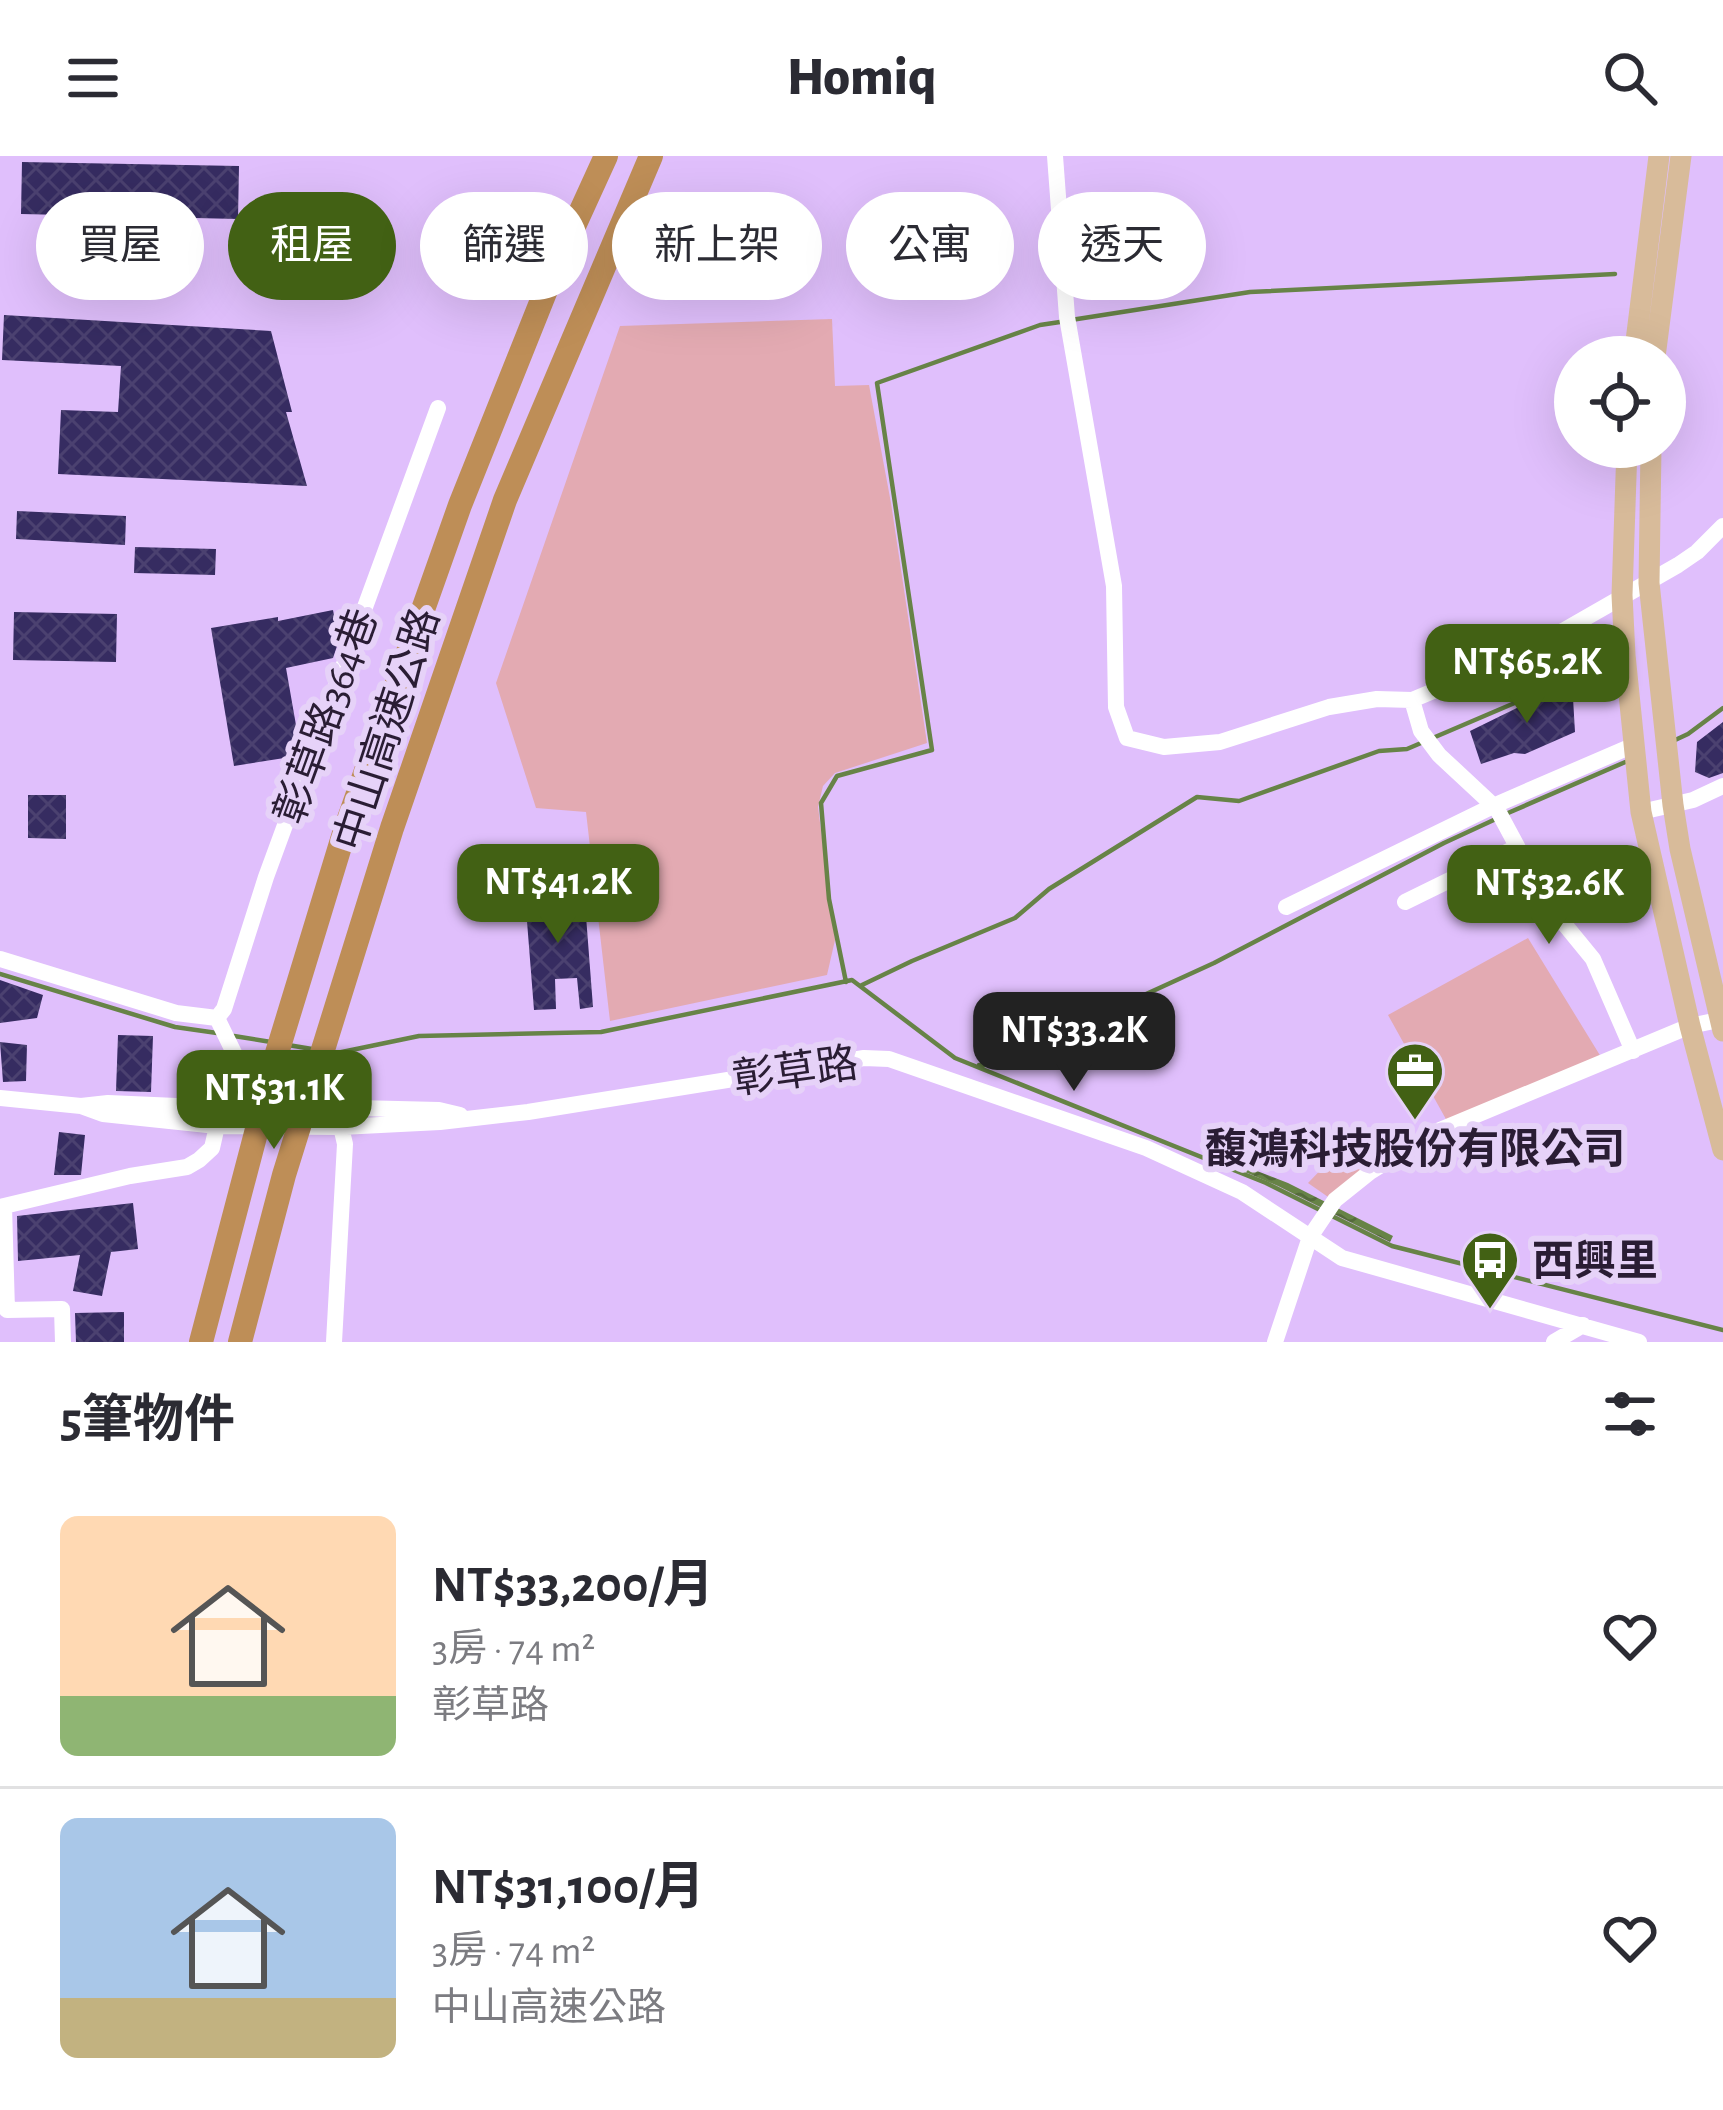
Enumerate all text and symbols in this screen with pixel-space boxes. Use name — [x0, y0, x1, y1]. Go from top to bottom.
icon: menu — [60, 45, 126, 111]
icon: search — [1597, 45, 1663, 111]
text: Homiq — [786, 51, 937, 105]
chip: 買屋 — [36, 192, 204, 300]
chip: 租屋 — [228, 192, 396, 300]
chip: 篩選 — [420, 192, 588, 300]
chip: 新上架 — [612, 192, 822, 300]
chip: 公寓 — [846, 192, 1014, 300]
chip: 透天 — [1038, 192, 1206, 300]
map controls — [1554, 336, 1686, 468]
button: locate — [1554, 336, 1686, 468]
street label: 彰草路364巷 — [267, 603, 385, 830]
street label: 中山高速公路 — [327, 603, 447, 856]
pin: NT$65.2K — [1403, 624, 1651, 726]
text: NT$65.2K — [1452, 643, 1602, 682]
pin: NT$41.2K — [434, 844, 682, 946]
pin: NT$32.6K — [1425, 845, 1673, 947]
text: NT$41.2K — [484, 863, 632, 902]
text: NT$32.6K — [1474, 864, 1624, 903]
pin: NT$33.2K — [950, 992, 1198, 1094]
text: NT$33.2K — [1000, 1011, 1148, 1050]
street label: 彰草路 — [730, 1040, 861, 1102]
office icon: 馥鴻科技股份有限公司 — [1384, 1040, 1446, 1122]
pin: NT$31.1K — [150, 1050, 398, 1152]
text: NT$31.1K — [204, 1069, 344, 1108]
place label: 馥鴻科技股份有限公司 — [1205, 1127, 1625, 1171]
bus stop icon: 西興里 — [1459, 1229, 1521, 1311]
place label: 西興里 — [1532, 1239, 1658, 1283]
icon: filters — [1597, 1381, 1663, 1447]
text: 5筆物件 — [60, 1395, 235, 1446]
text: NT$33,200/月 — [432, 1560, 714, 1611]
icon: home — [156, 1564, 300, 1708]
icon: heart — [1597, 1603, 1663, 1669]
text: 3房 · 74 m² — [432, 1630, 595, 1669]
text: 彰草路 — [432, 1687, 549, 1726]
text: NT$31,100/月 — [432, 1862, 705, 1913]
icon: home — [156, 1866, 300, 2010]
icon: heart — [1597, 1905, 1663, 1971]
text: 3房 · 74 m² — [432, 1932, 595, 1971]
text: 中山高速公路 — [432, 1989, 666, 2028]

